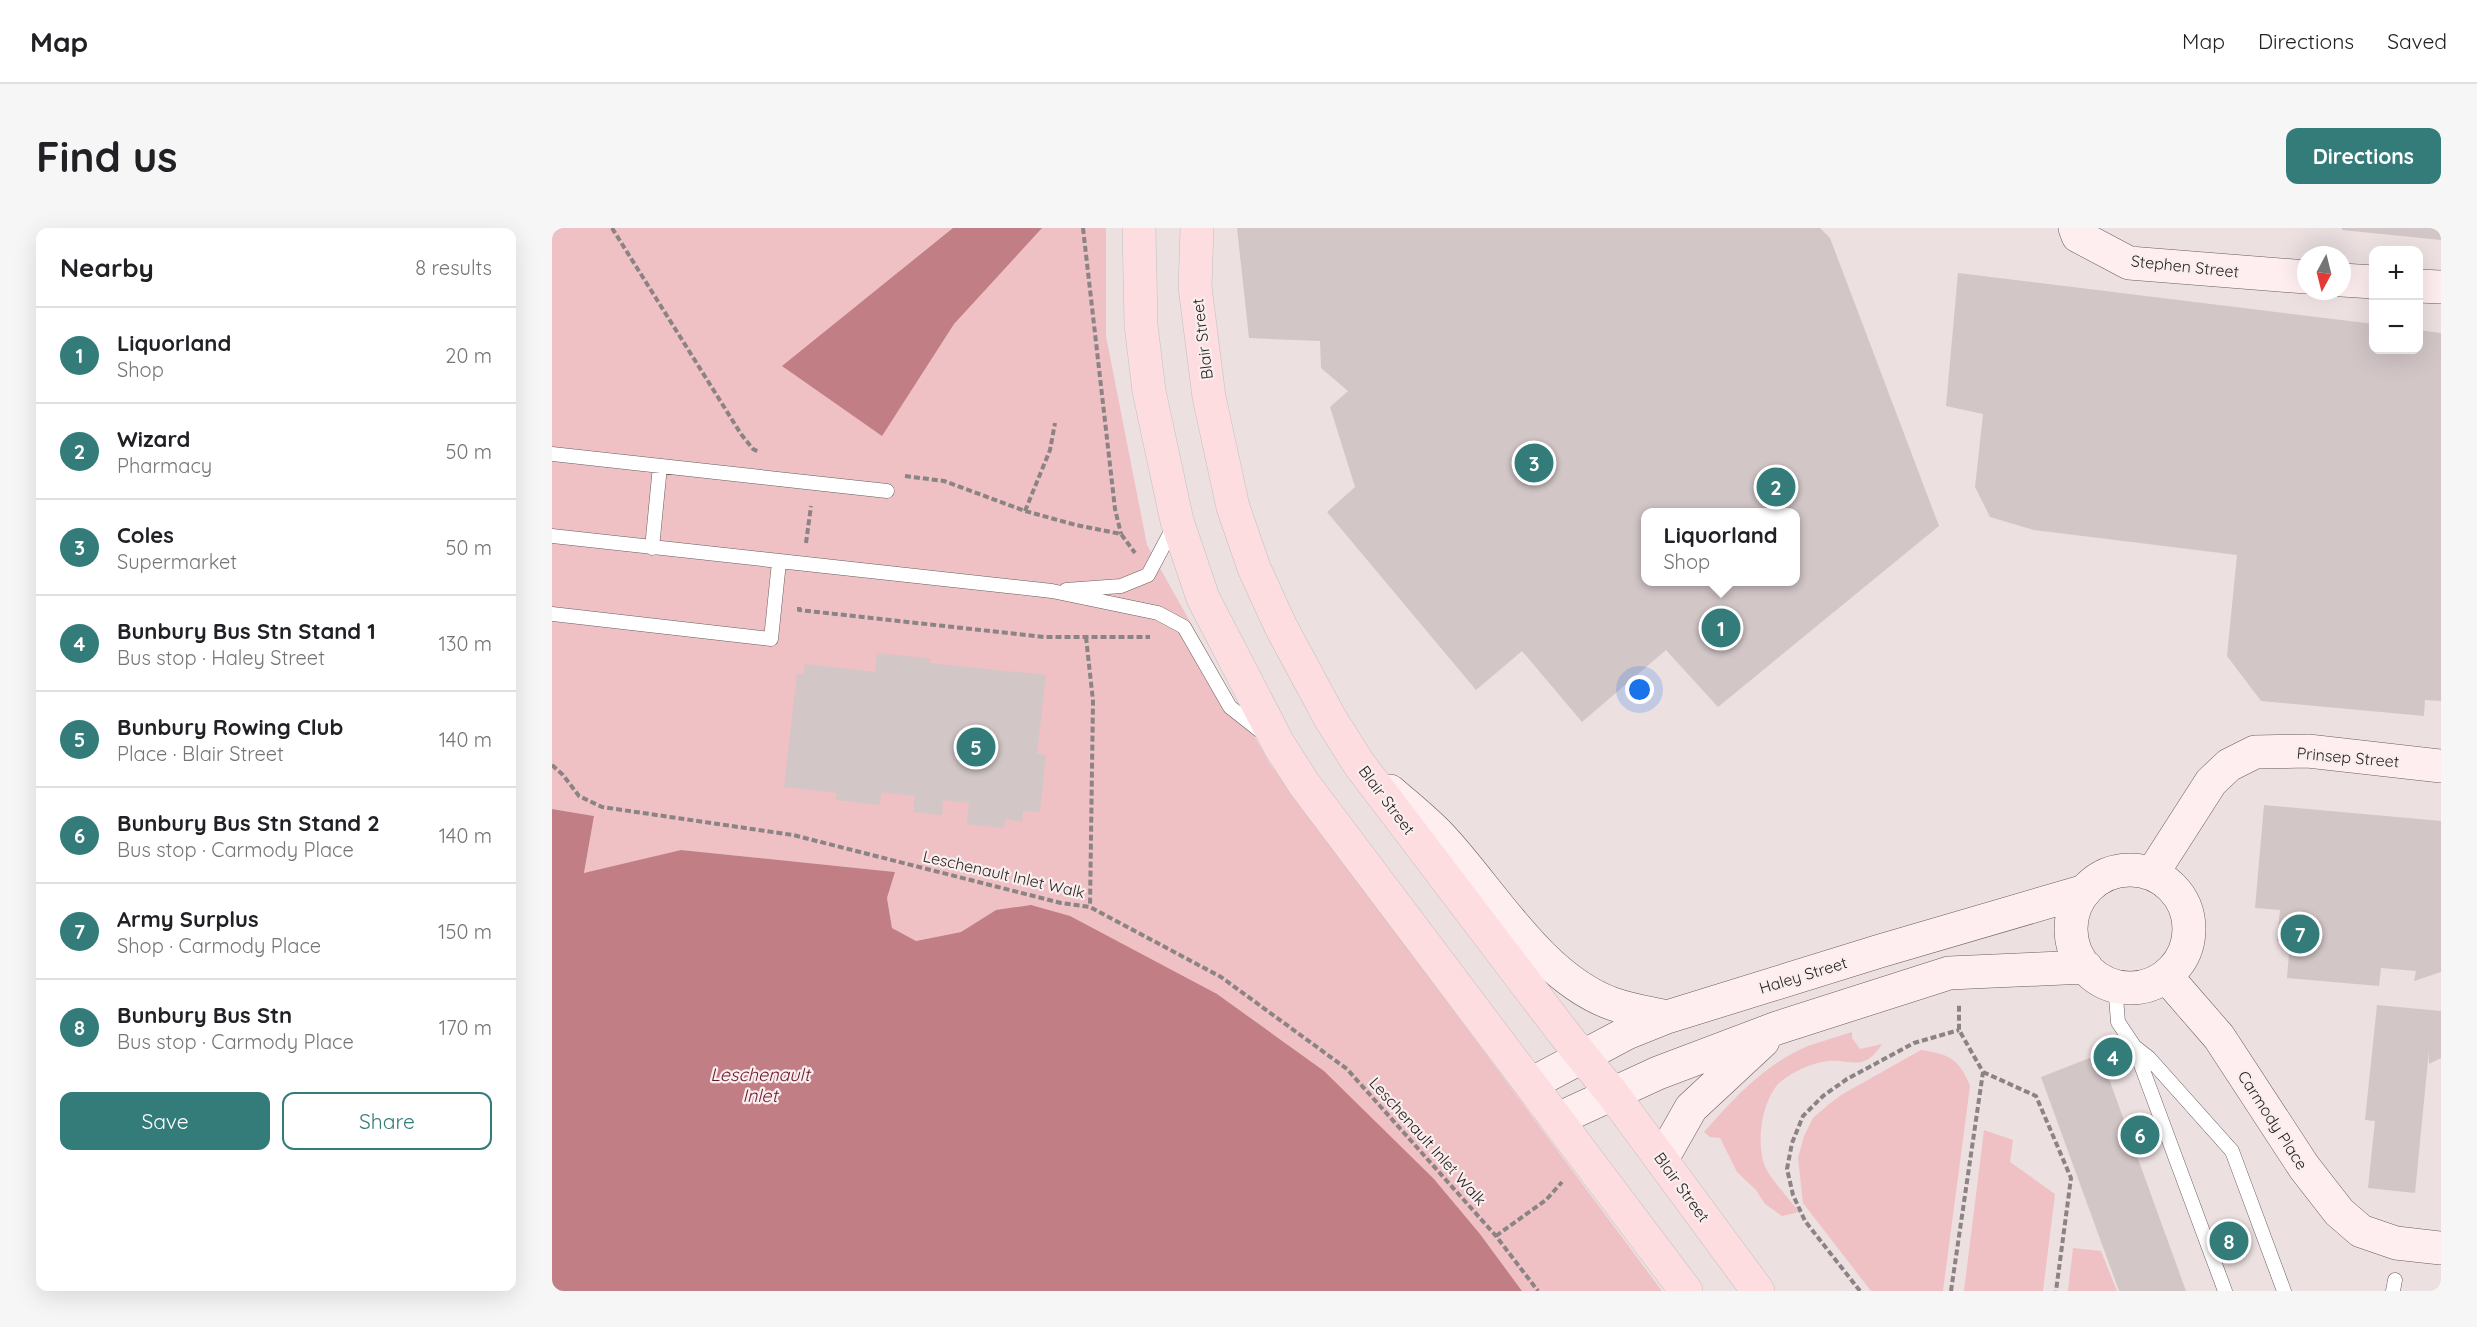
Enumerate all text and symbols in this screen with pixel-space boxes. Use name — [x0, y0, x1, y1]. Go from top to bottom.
text: Map — [30, 24, 88, 59]
text: Map — [2182, 28, 2225, 54]
text: Directions — [2258, 28, 2354, 54]
text: Saved — [2387, 28, 2447, 54]
button: Directions — [2286, 128, 2441, 184]
text: Find us — [36, 130, 178, 183]
north arrow — [2297, 246, 2351, 300]
map controls — [2369, 246, 2423, 354]
button: + — [2369, 246, 2423, 300]
street label: Stephen Street — [2130, 250, 2240, 282]
text: Nearby — [60, 251, 154, 284]
text: 8 results — [415, 255, 492, 280]
street label: Blair Street — [1187, 297, 1217, 381]
button: − — [2369, 300, 2423, 354]
text: Liquorland — [117, 329, 231, 357]
text: 1 — [76, 343, 83, 368]
text: 20 m — [445, 343, 492, 368]
text: Shop — [117, 357, 164, 382]
text: Wizard — [117, 425, 190, 453]
text: 2 — [74, 439, 85, 464]
text: 50 m — [446, 439, 492, 464]
pin: 3 — [1514, 440, 1554, 486]
text: Pharmacy — [117, 453, 212, 478]
pin: 2 — [1756, 464, 1796, 510]
popup — [1641, 508, 1800, 586]
text: Coles — [117, 521, 174, 549]
text: Liquorland — [1663, 521, 1778, 549]
text: 3 — [74, 535, 85, 560]
text: 50 m — [446, 535, 492, 560]
text: Supermarket — [117, 549, 237, 574]
text: Shop — [1663, 549, 1710, 574]
pin: 1 — [1702, 606, 1740, 650]
text: Bunbury Bus Stn Stand 1 — [117, 617, 376, 645]
text: 4 — [74, 631, 85, 656]
text: 130 m — [439, 631, 492, 656]
text: Bus stop · Haley Street — [117, 645, 325, 670]
your location — [1625, 675, 1654, 704]
text: Bunbury Rowing Club — [117, 713, 343, 741]
pin: 5 — [956, 724, 996, 770]
text: 5 — [74, 727, 85, 752]
text: 140 m — [439, 727, 492, 752]
text: Place · Blair Street — [117, 741, 284, 766]
street label: Prinsep Street — [2296, 743, 2400, 771]
street label: Blair Street — [1355, 761, 1419, 839]
text: Bunbury Bus Stn Stand 2 — [117, 809, 380, 837]
text: 6 — [74, 823, 85, 848]
text: 140 m — [439, 823, 492, 848]
text: Bus stop · Carmody Place — [117, 837, 354, 862]
street label: Leschenault Inlet Walk — [921, 846, 1087, 902]
text: Army Surplus — [117, 905, 259, 933]
pin: 7 — [2280, 912, 2320, 956]
text: 7 — [74, 919, 85, 944]
text: 150 m — [438, 919, 492, 944]
text: Shop · Carmody Place — [117, 933, 321, 958]
street label: Haley Street — [1757, 952, 1849, 998]
text: Bunbury Bus Stn — [117, 1001, 292, 1029]
text: 8 — [74, 1015, 85, 1040]
text: 170 m — [439, 1015, 492, 1040]
text: Bus stop · Carmody Place — [117, 1029, 354, 1054]
pin: 4 — [2094, 1034, 2132, 1080]
water label: Leschenault Inlet — [710, 1063, 812, 1107]
street label: Carmody Place — [2234, 1067, 2312, 1173]
street label: Leschenault Inlet Walk — [1365, 1073, 1491, 1209]
button: Save — [60, 1092, 270, 1150]
button: Share — [282, 1092, 492, 1150]
pin: 6 — [2120, 1112, 2160, 1158]
street label: Blair Street — [1650, 1148, 1714, 1226]
pin: 8 — [2210, 1218, 2248, 1264]

